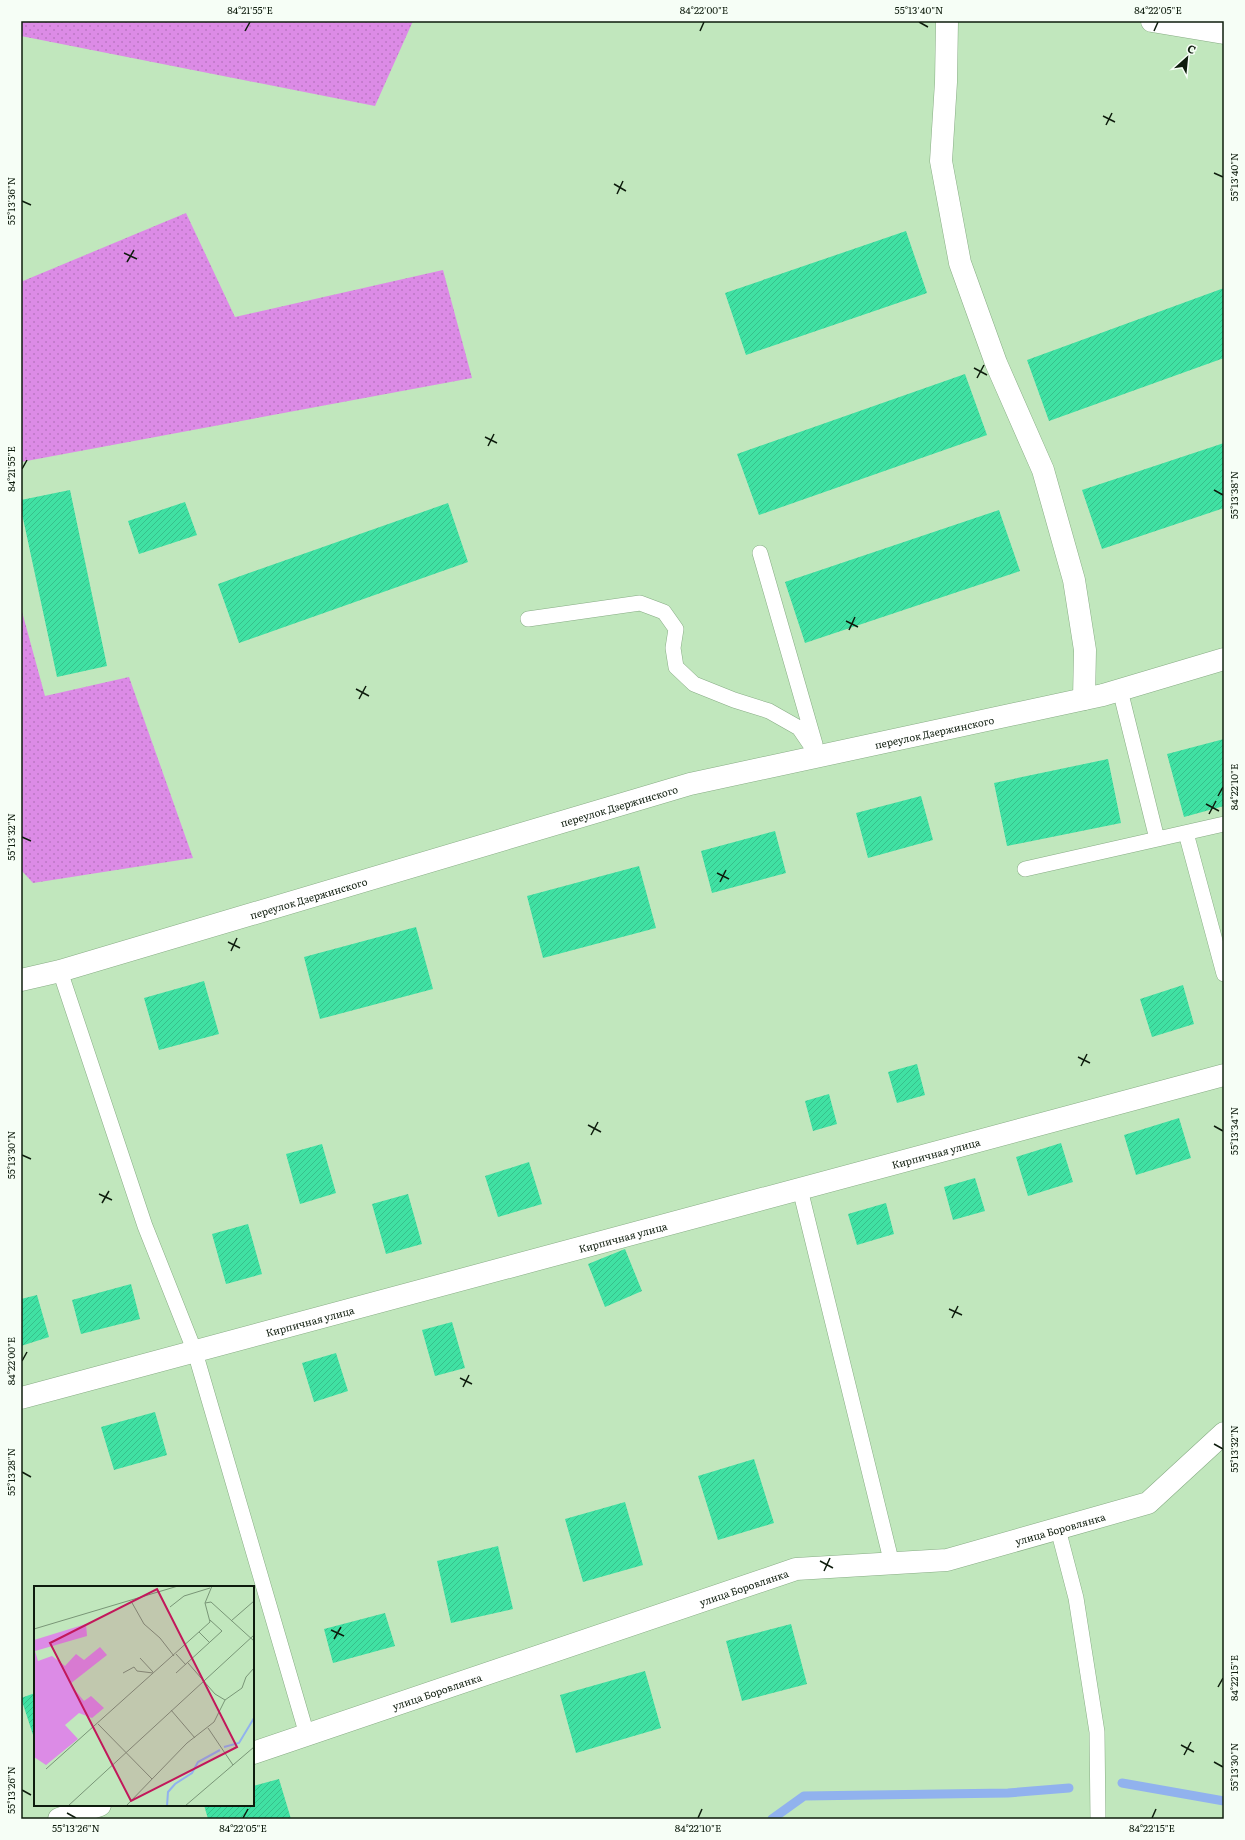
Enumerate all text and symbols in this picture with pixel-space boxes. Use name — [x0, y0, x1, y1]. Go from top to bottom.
text: 84°21'55"E — [227, 2, 273, 17]
text: 84°22'00"E — [680, 2, 728, 17]
text: 55°13'40"N — [895, 2, 943, 17]
text: 84°22'05"E — [1134, 2, 1182, 17]
north arrow — [1167, 38, 1207, 78]
text: С — [1185, 39, 1199, 57]
text: 55°13'40"N — [1226, 153, 1241, 201]
text: 55°13'36"N — [3, 177, 18, 225]
text: 84°21'55"E — [3, 446, 18, 492]
text: 55°13'38"N — [1226, 471, 1241, 519]
street label: переулок Дзержинского — [873, 711, 995, 752]
text: 84°22'10"E — [1226, 764, 1241, 810]
street label: переулок Дзержинского — [558, 781, 680, 830]
text: 55°13'32"N — [3, 813, 18, 861]
street label: переулок Дзержинского — [248, 873, 369, 922]
text: 55°13'34"N — [1226, 1107, 1241, 1155]
text: 55°13'30"N — [3, 1131, 18, 1179]
street label: Кирпичная улица — [890, 1133, 982, 1171]
street label: Кирпичная улица — [577, 1217, 669, 1256]
street label: Кирпичная улица — [264, 1301, 356, 1340]
text: 84°22'00"E — [3, 1337, 18, 1385]
text: 55°13'32"N — [1226, 1425, 1241, 1473]
text: 55°13'28"N — [3, 1448, 18, 1496]
street label: улица Боровлянка — [1013, 1508, 1107, 1548]
street label: улица Боровлянка — [697, 1564, 791, 1609]
inset map — [34, 1586, 254, 1806]
text: 84°22'15"E — [1226, 1655, 1241, 1701]
street label: улица Боровлянка — [390, 1668, 484, 1713]
text: 55°13'30"N — [1226, 1743, 1241, 1791]
text: 55°13'26"N — [3, 1766, 18, 1814]
text: 55°13'26"N — [52, 1820, 100, 1835]
text: 84°22'05"E — [219, 1820, 267, 1835]
text: 84°22'10"E — [675, 1820, 721, 1835]
text: 84°22'15"E — [1129, 1820, 1175, 1835]

